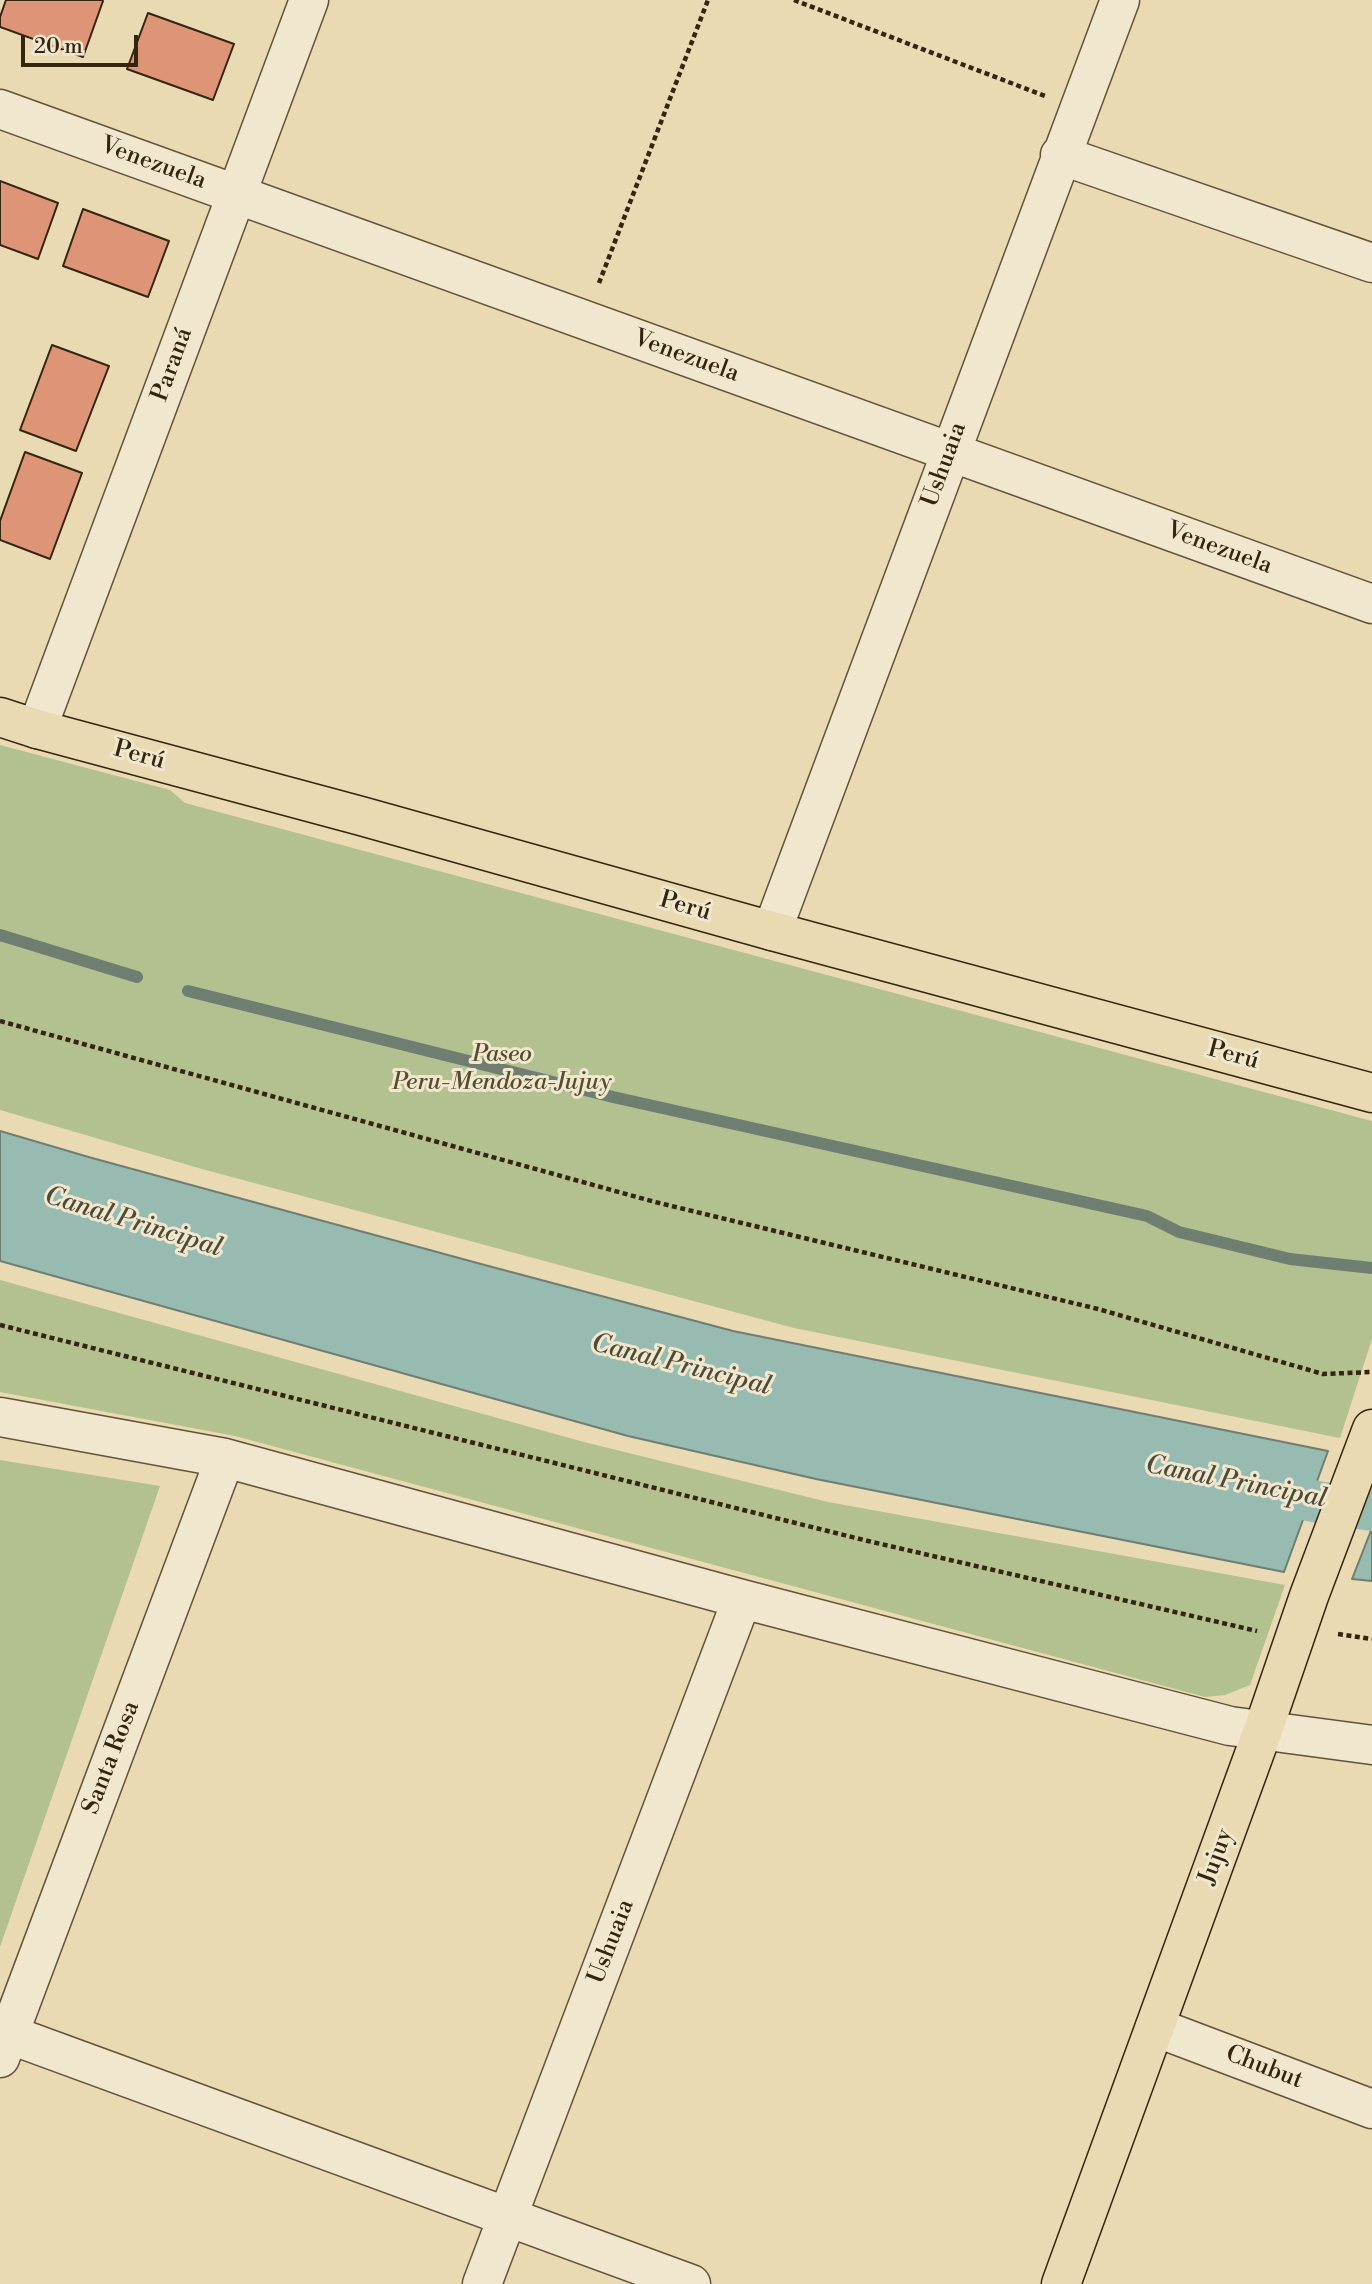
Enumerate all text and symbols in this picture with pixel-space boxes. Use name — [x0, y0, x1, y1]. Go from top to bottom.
scale bar — [24, 21, 142, 65]
text: 20 m — [34, 34, 83, 60]
street label: Venezuela — [96, 132, 210, 196]
street label: Paraná — [146, 324, 200, 406]
street label: Venezuela — [629, 325, 743, 389]
street label: Ushuaia — [916, 419, 974, 511]
street label: Venezuela — [1162, 517, 1276, 581]
street label: Perú — [110, 735, 168, 777]
street label: Perú — [656, 886, 714, 928]
street label: Perú — [1204, 1035, 1262, 1077]
park label: Paseo Peru-Mendoza-Jujuy — [392, 1041, 612, 1097]
water label: Canal Principal — [40, 1181, 226, 1265]
water label: Canal Principal — [588, 1329, 774, 1403]
water label: Canal Principal — [1143, 1450, 1329, 1516]
street label: Santa Rosa — [77, 1697, 147, 1819]
street label: Jujuy — [1194, 1825, 1240, 1889]
street label: Ushuaia — [583, 1896, 641, 1988]
street label: Chubut — [1221, 2040, 1307, 2096]

